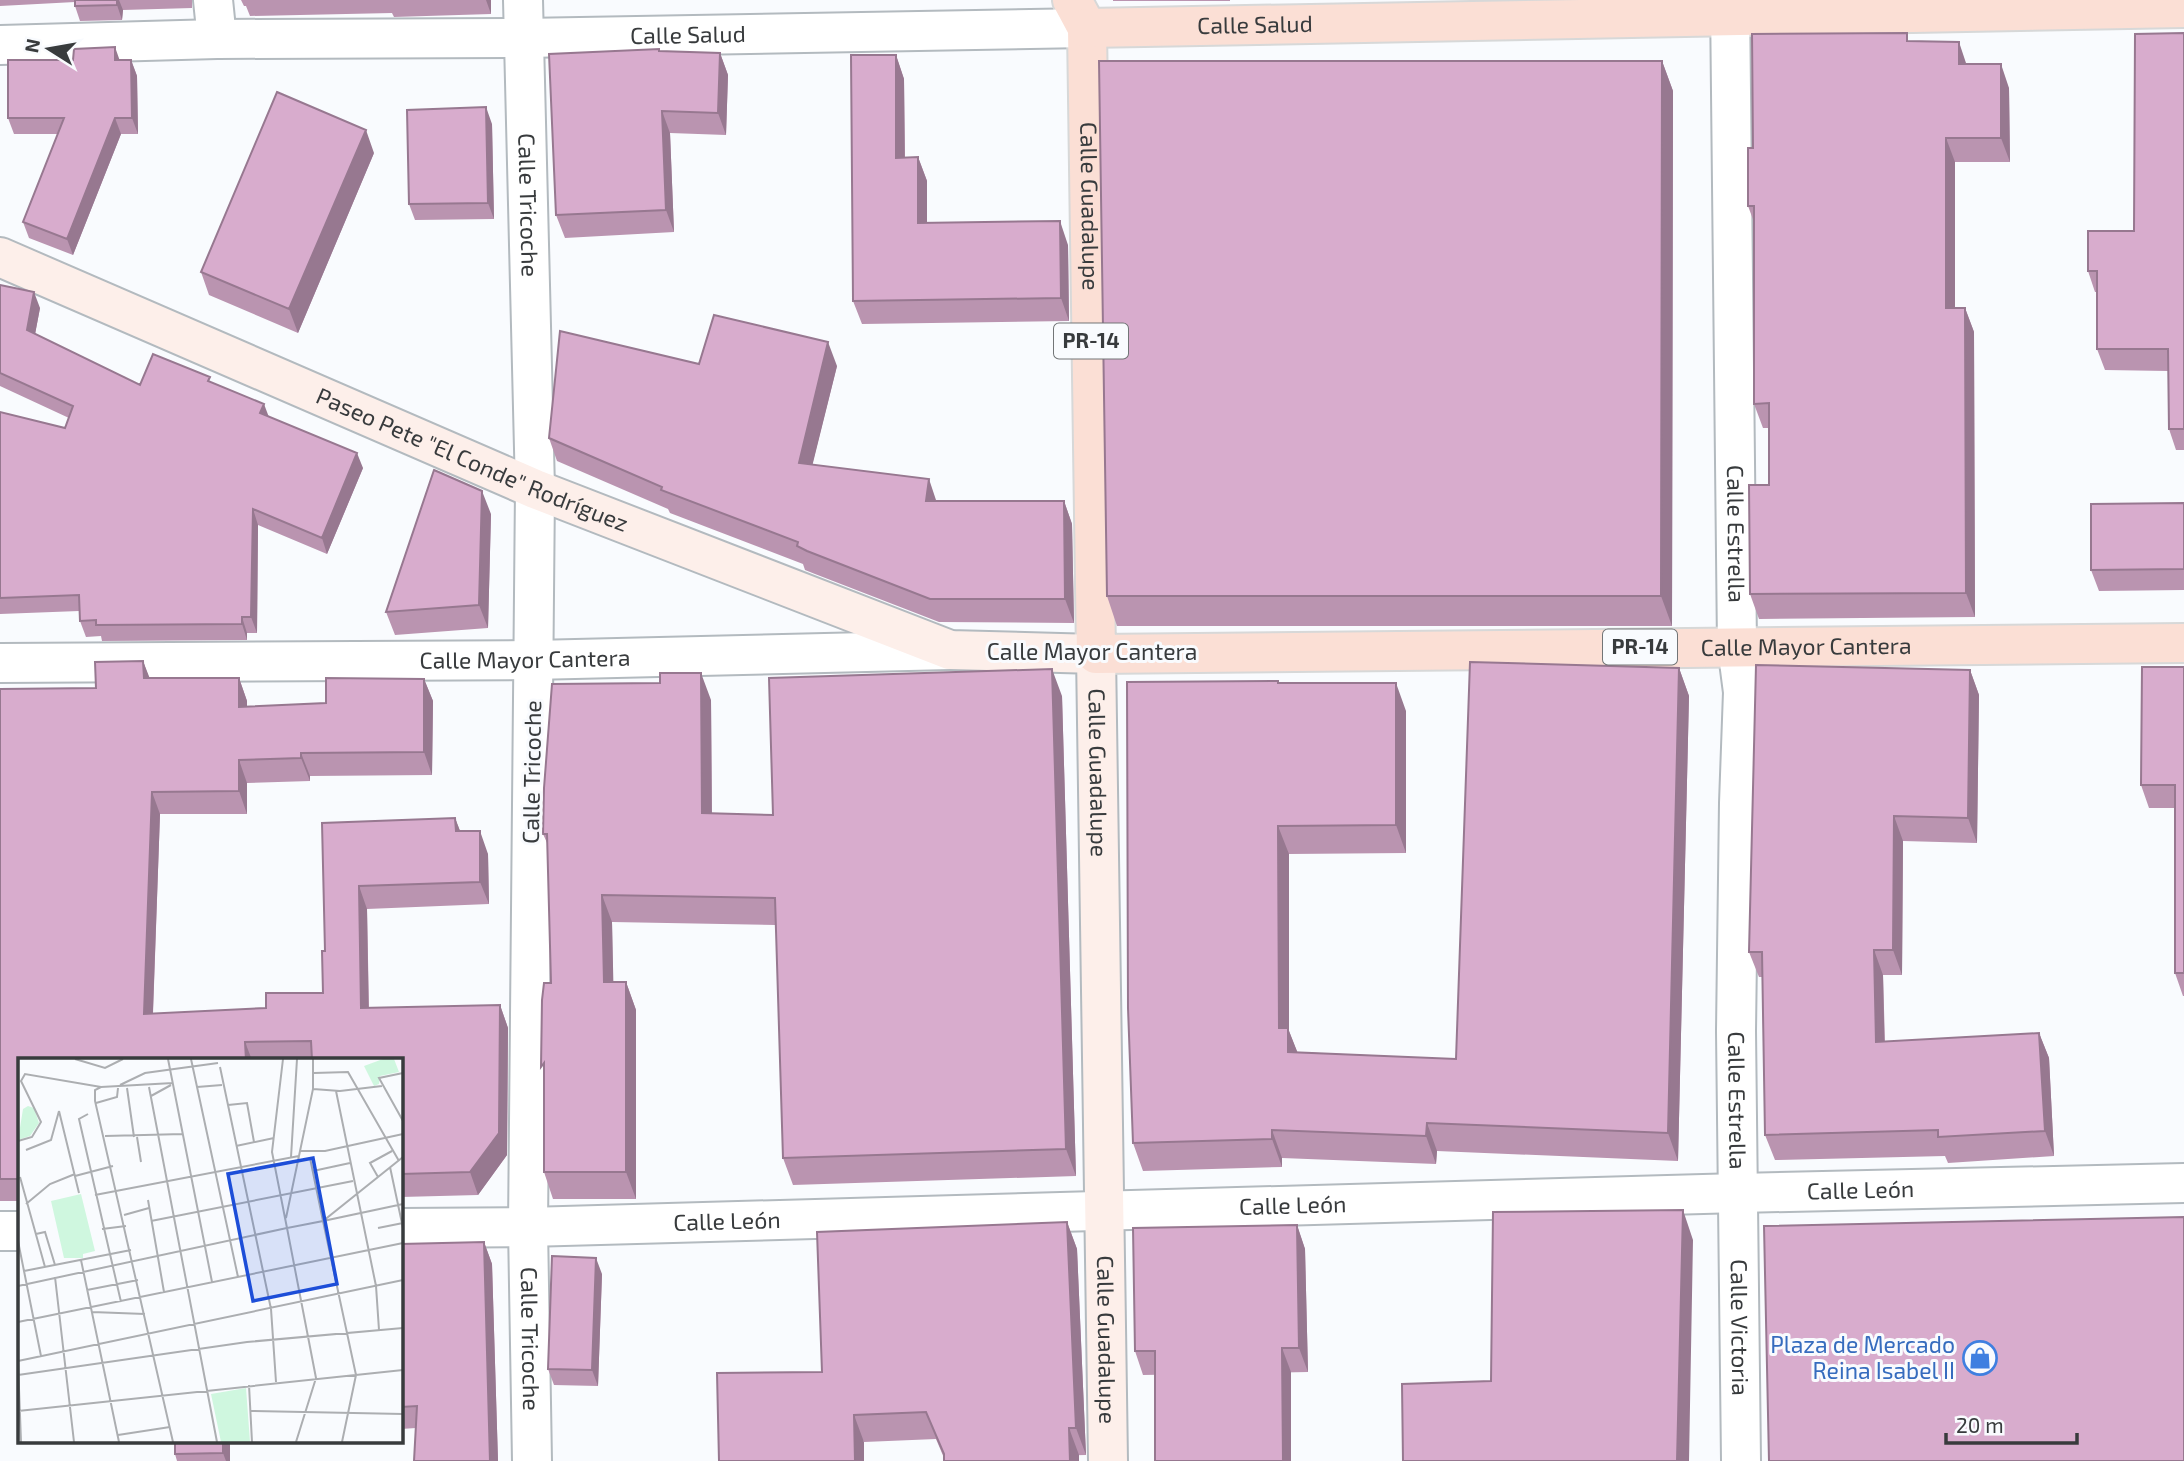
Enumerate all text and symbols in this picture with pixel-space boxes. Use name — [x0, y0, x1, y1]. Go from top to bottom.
street label: Calle Salud — [1197, 9, 1313, 39]
north arrow — [14, 14, 84, 84]
street label: Calle Salud — [630, 19, 746, 49]
text: N — [19, 37, 44, 55]
street label: Calle Guadalupe — [1075, 122, 1106, 291]
street label: Calle Tricoche — [513, 133, 545, 277]
road number: PR-14 — [1054, 324, 1128, 358]
street label: Paseo Pete "El Conde" Rodríguez — [312, 381, 633, 537]
street label: Calle Estrella — [1722, 465, 1752, 603]
road number: PR-14 — [1603, 630, 1677, 664]
street label: Calle Mayor Cantera — [1701, 631, 1912, 661]
street label: Calle Mayor Cantera — [987, 637, 1197, 665]
street label: Calle Mayor Cantera — [419, 643, 631, 674]
street label: Calle Guadalupe — [1084, 688, 1114, 857]
street label: Calle Tricoche — [516, 700, 546, 844]
street label: Calle Estrella — [1723, 1031, 1753, 1170]
inset map — [18, 1058, 402, 1444]
street label: Calle León — [1806, 1174, 1915, 1204]
street label: Calle León — [1239, 1189, 1347, 1220]
street label: Calle León — [673, 1205, 781, 1236]
street label: Calle Guadalupe — [1092, 1255, 1122, 1424]
street label: Calle Victoria — [1726, 1259, 1755, 1396]
street label: Calle Tricoche — [516, 1267, 546, 1411]
place label: Plaza de Mercado Reina Isabel II — [1770, 1330, 1955, 1384]
shop icon: Plaza de Mercado Reina Isabel II — [1961, 1339, 1999, 1377]
scale bar — [1946, 1402, 2077, 1446]
text: 20 m — [1956, 1412, 2004, 1437]

